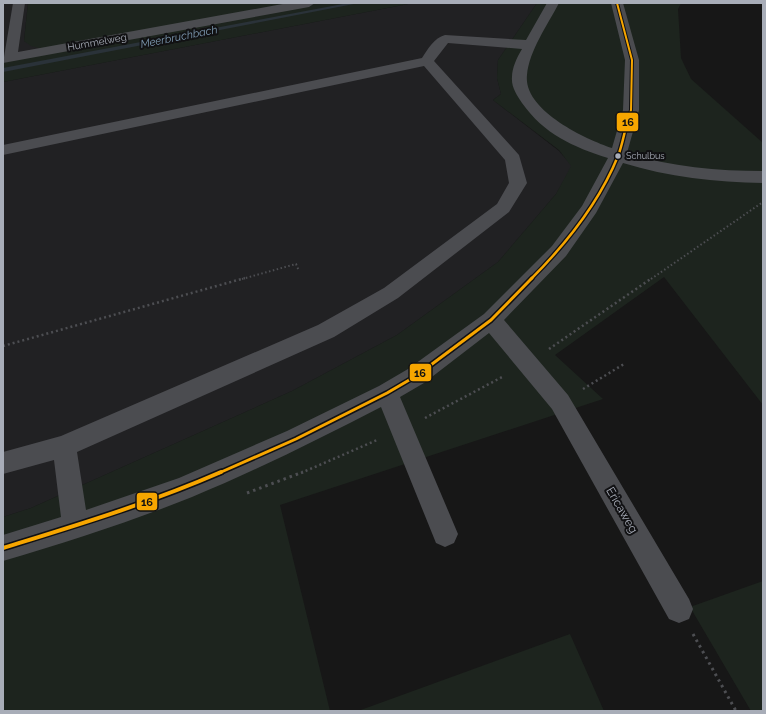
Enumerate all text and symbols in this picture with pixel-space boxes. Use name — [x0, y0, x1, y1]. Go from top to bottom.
water label: Meerbruchbach — [139, 23, 219, 51]
street label: Hummelweg — [66, 31, 128, 53]
line badge: 16 — [616, 112, 639, 132]
text: 16 — [622, 116, 634, 129]
marker: Schulbus — [613, 151, 623, 161]
place label: Schulbus — [626, 151, 665, 161]
line badge: 16 — [409, 363, 432, 382]
text: 16 — [414, 367, 426, 380]
street label: Ericaweg — [603, 484, 641, 536]
line badge: 16 — [136, 492, 158, 511]
text: 16 — [141, 496, 153, 509]

